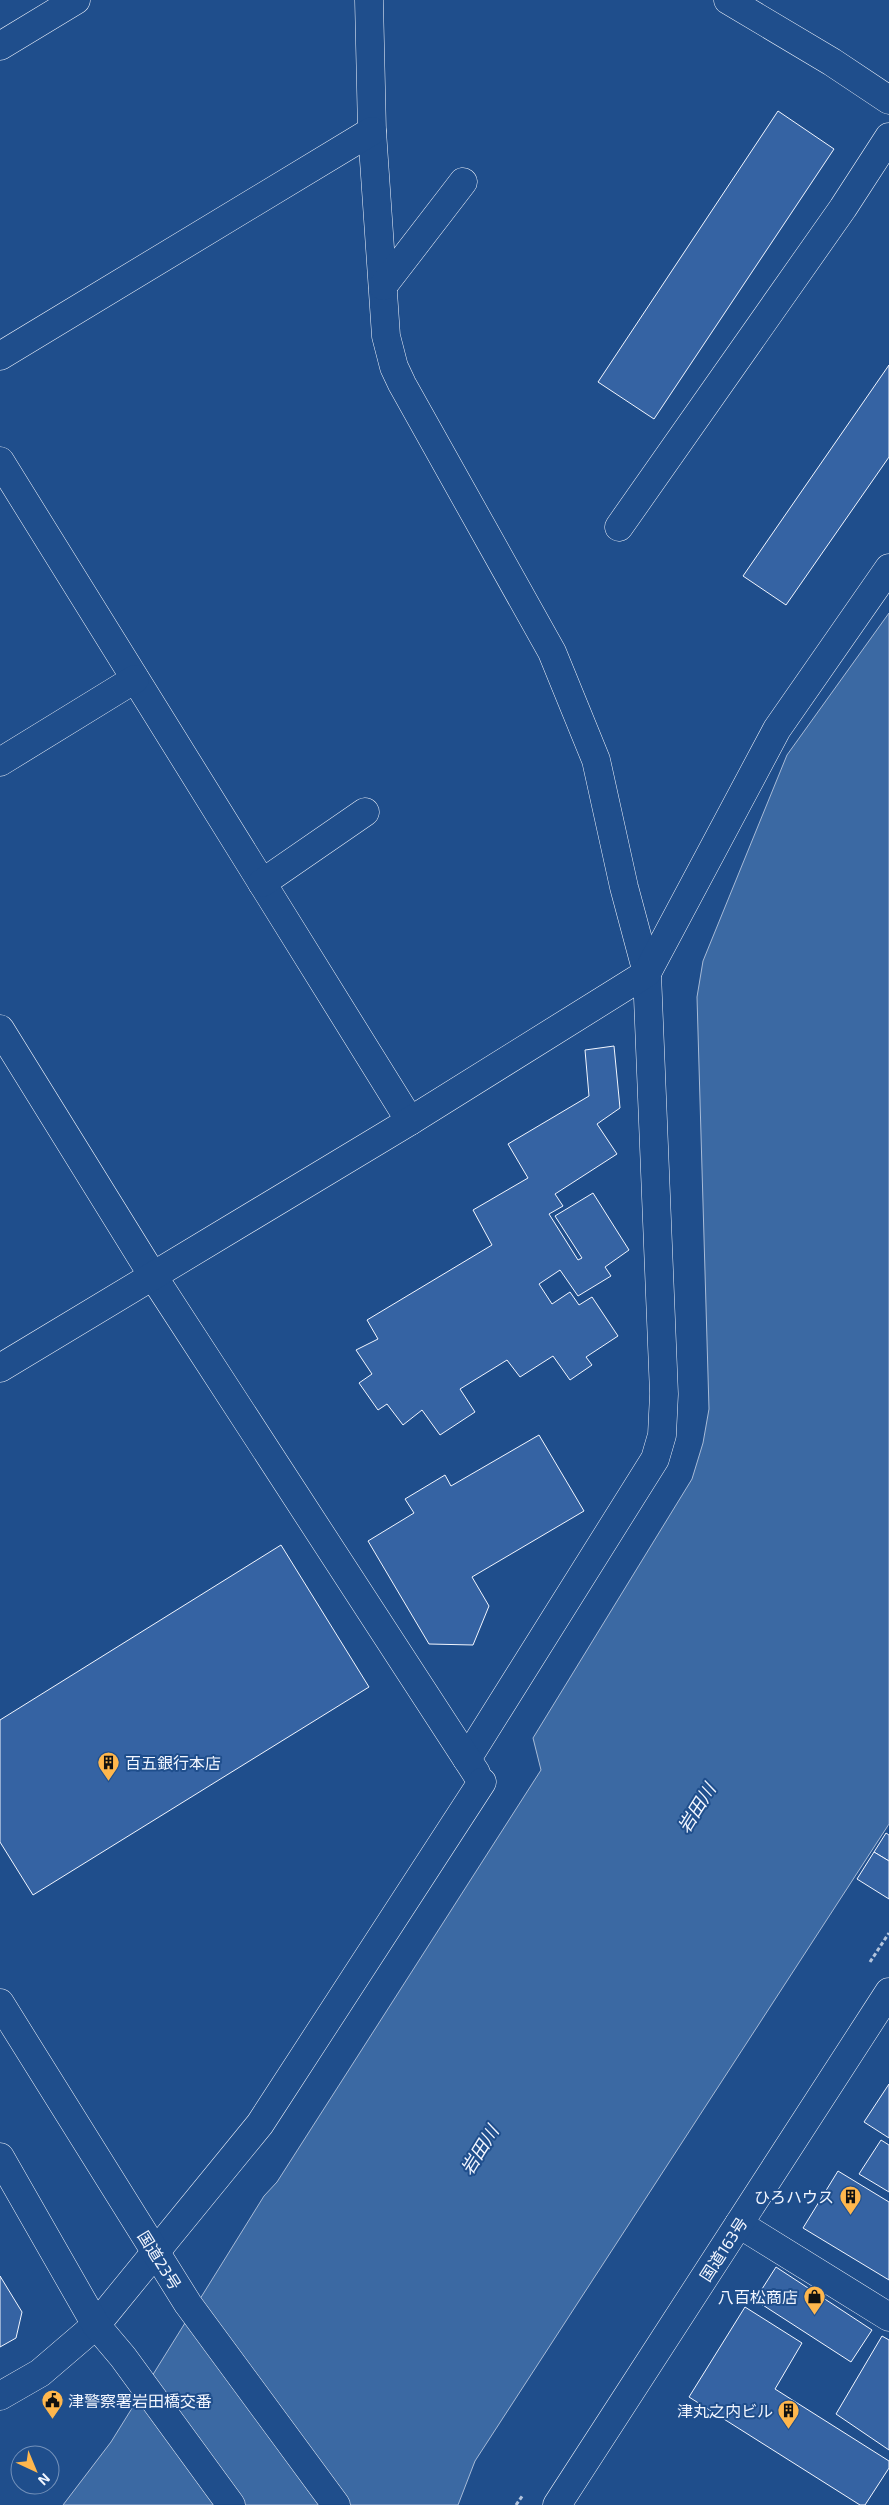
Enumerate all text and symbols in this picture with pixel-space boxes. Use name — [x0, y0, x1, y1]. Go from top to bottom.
building icon: 百五銀行本店 — [97, 1750, 121, 1781]
place label: 百五銀行本店 — [125, 1753, 221, 1772]
water label: 岩田川 — [672, 1778, 721, 1837]
water label: 岩田川 — [455, 2120, 504, 2179]
building icon: ひろハウス — [838, 2184, 862, 2215]
place label: ひろハウス — [754, 2187, 834, 2206]
street label: 国道163号 — [695, 2213, 751, 2285]
street label: 国道23号 — [134, 2227, 186, 2293]
shop icon: 八百松商店 — [802, 2284, 826, 2315]
place label: 八百松商店 — [718, 2287, 798, 2306]
public building icon: 津警察署岩田橋交番 — [40, 2388, 64, 2419]
place label: 津警察署岩田橋交番 — [68, 2391, 212, 2410]
building icon: 津丸之内ビル — [777, 2398, 801, 2429]
place label: 津丸之内ビル — [677, 2401, 773, 2420]
north arrow — [10, 2445, 60, 2495]
text: N — [35, 2470, 54, 2489]

